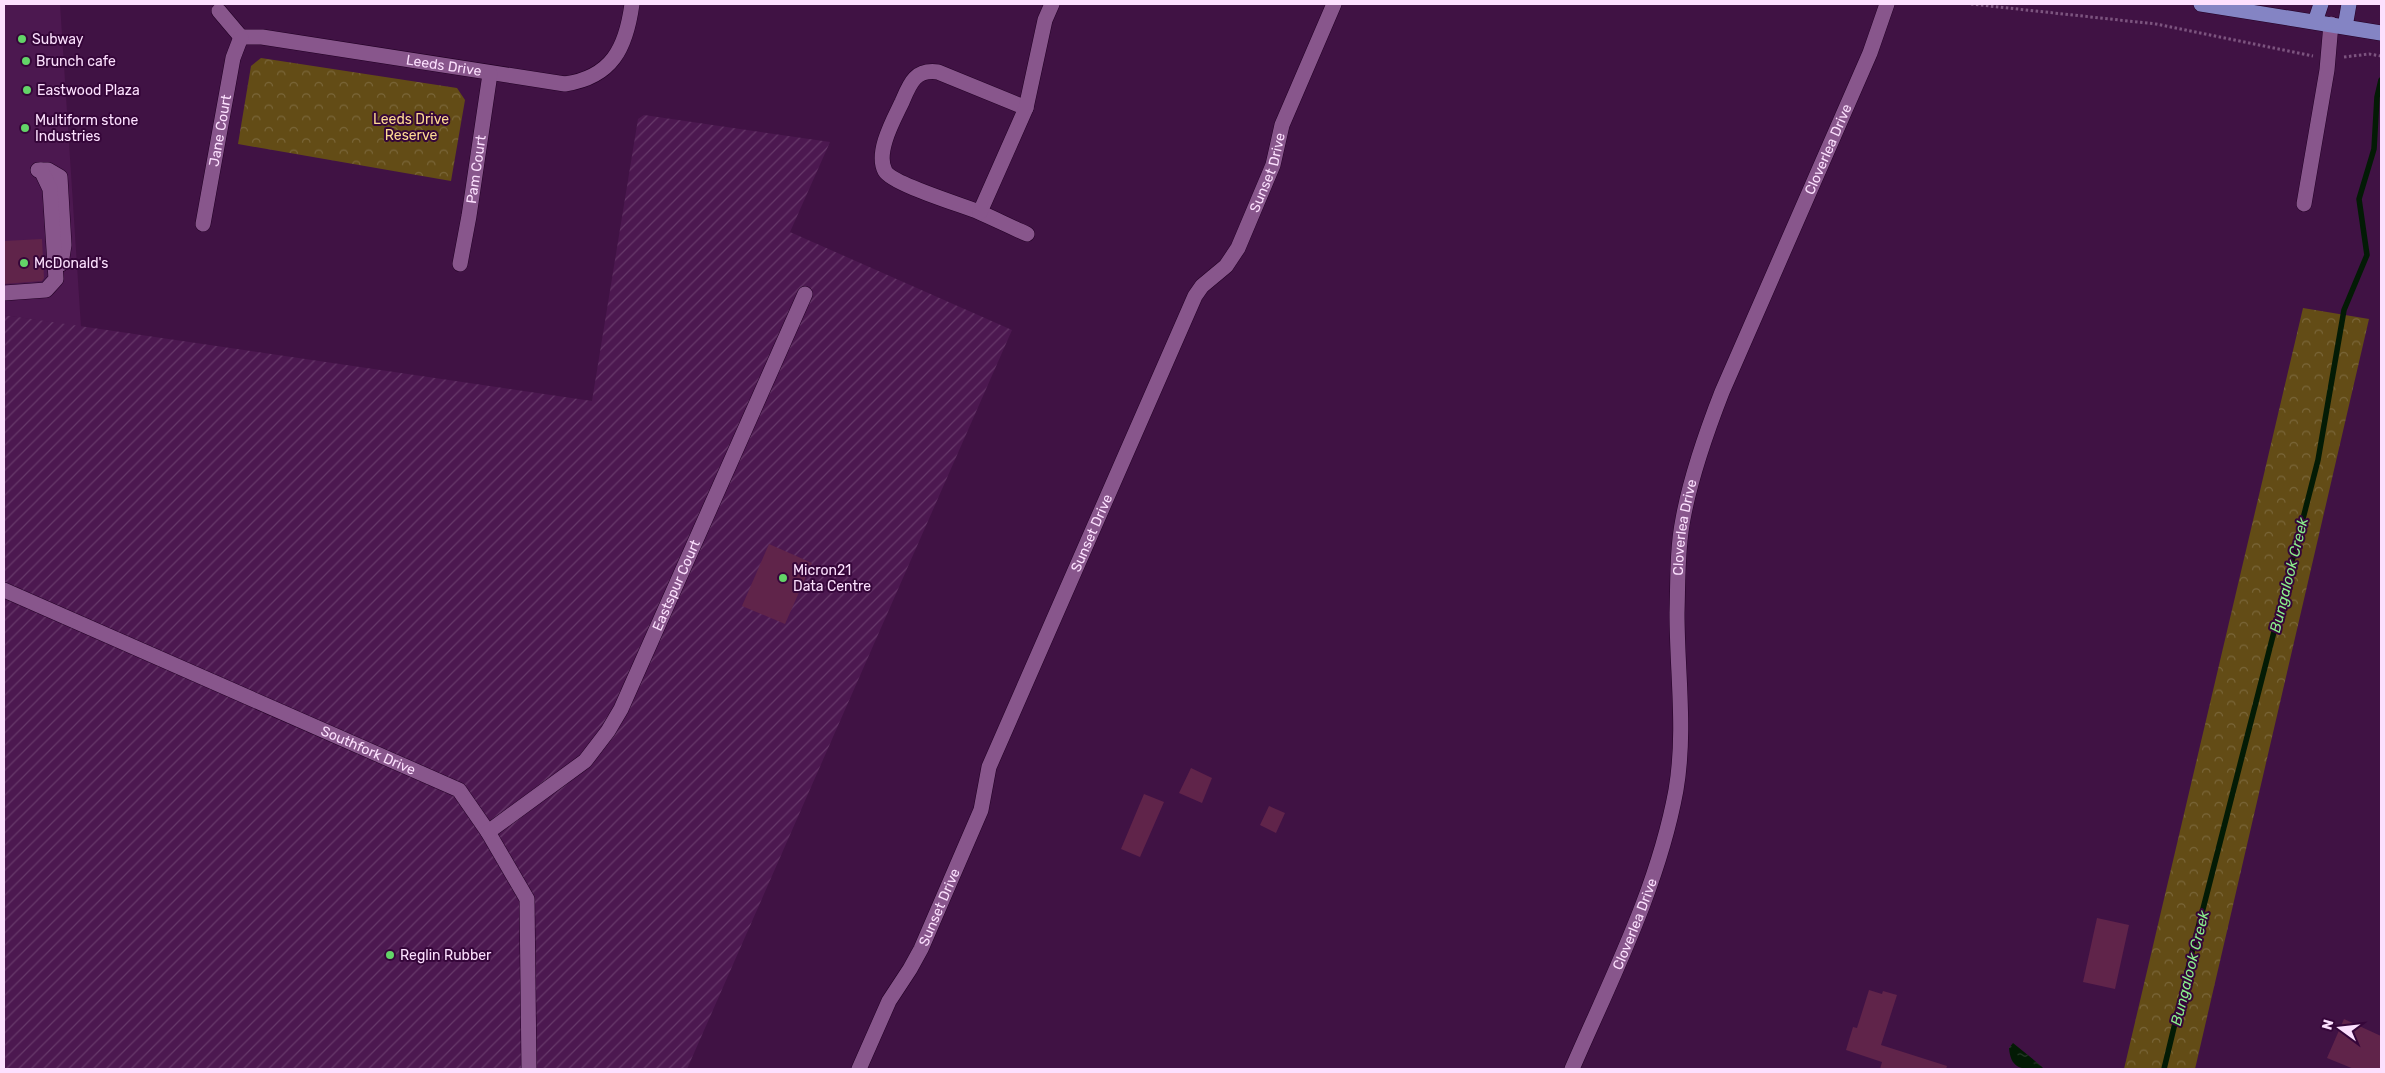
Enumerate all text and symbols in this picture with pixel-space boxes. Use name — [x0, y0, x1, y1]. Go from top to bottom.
place label: Subway — [32, 31, 84, 48]
marker: Subway — [16, 33, 28, 45]
street label: Leeds Drive — [405, 51, 483, 80]
place label: Brunch cafe — [36, 53, 116, 70]
marker: Brunch cafe — [20, 55, 32, 67]
place label: Eastwood Plaza — [37, 82, 140, 99]
marker: Eastwood Plaza — [21, 84, 33, 96]
street label: Jane Court — [206, 93, 235, 168]
street label: Cloverlea Drive — [1801, 101, 1856, 197]
park label: Leeds Drive Reserve — [373, 111, 449, 144]
place label: Multiform stone Industries — [35, 112, 138, 145]
marker: Multiform stone Industries — [19, 122, 31, 134]
street label: Sunset Drive — [1246, 131, 1289, 215]
street label: Pam Court — [463, 133, 490, 205]
place label: McDonald's — [34, 255, 108, 272]
marker: McDonald's — [18, 257, 30, 269]
street label: Cloverlea Drive — [1670, 477, 1701, 576]
street label: Sunset Drive — [1067, 491, 1116, 575]
water label: Bungalook Creek — [2266, 515, 2312, 634]
street label: Eastspur Court — [649, 537, 704, 634]
place label: Micron21 Data Centre — [793, 562, 871, 595]
marker: Micron21 Data Centre — [777, 572, 789, 584]
street label: Southfork Drive — [318, 722, 418, 779]
street label: Sunset Drive — [915, 866, 964, 949]
street label: Cloverlea Drive — [1609, 876, 1661, 973]
water label: Bungalook Creek — [2167, 908, 2213, 1027]
place label: Reglin Rubber — [400, 947, 492, 964]
marker: Reglin Rubber — [384, 949, 396, 961]
north arrow — [2315, 1003, 2365, 1053]
text: N — [2318, 1018, 2337, 1032]

